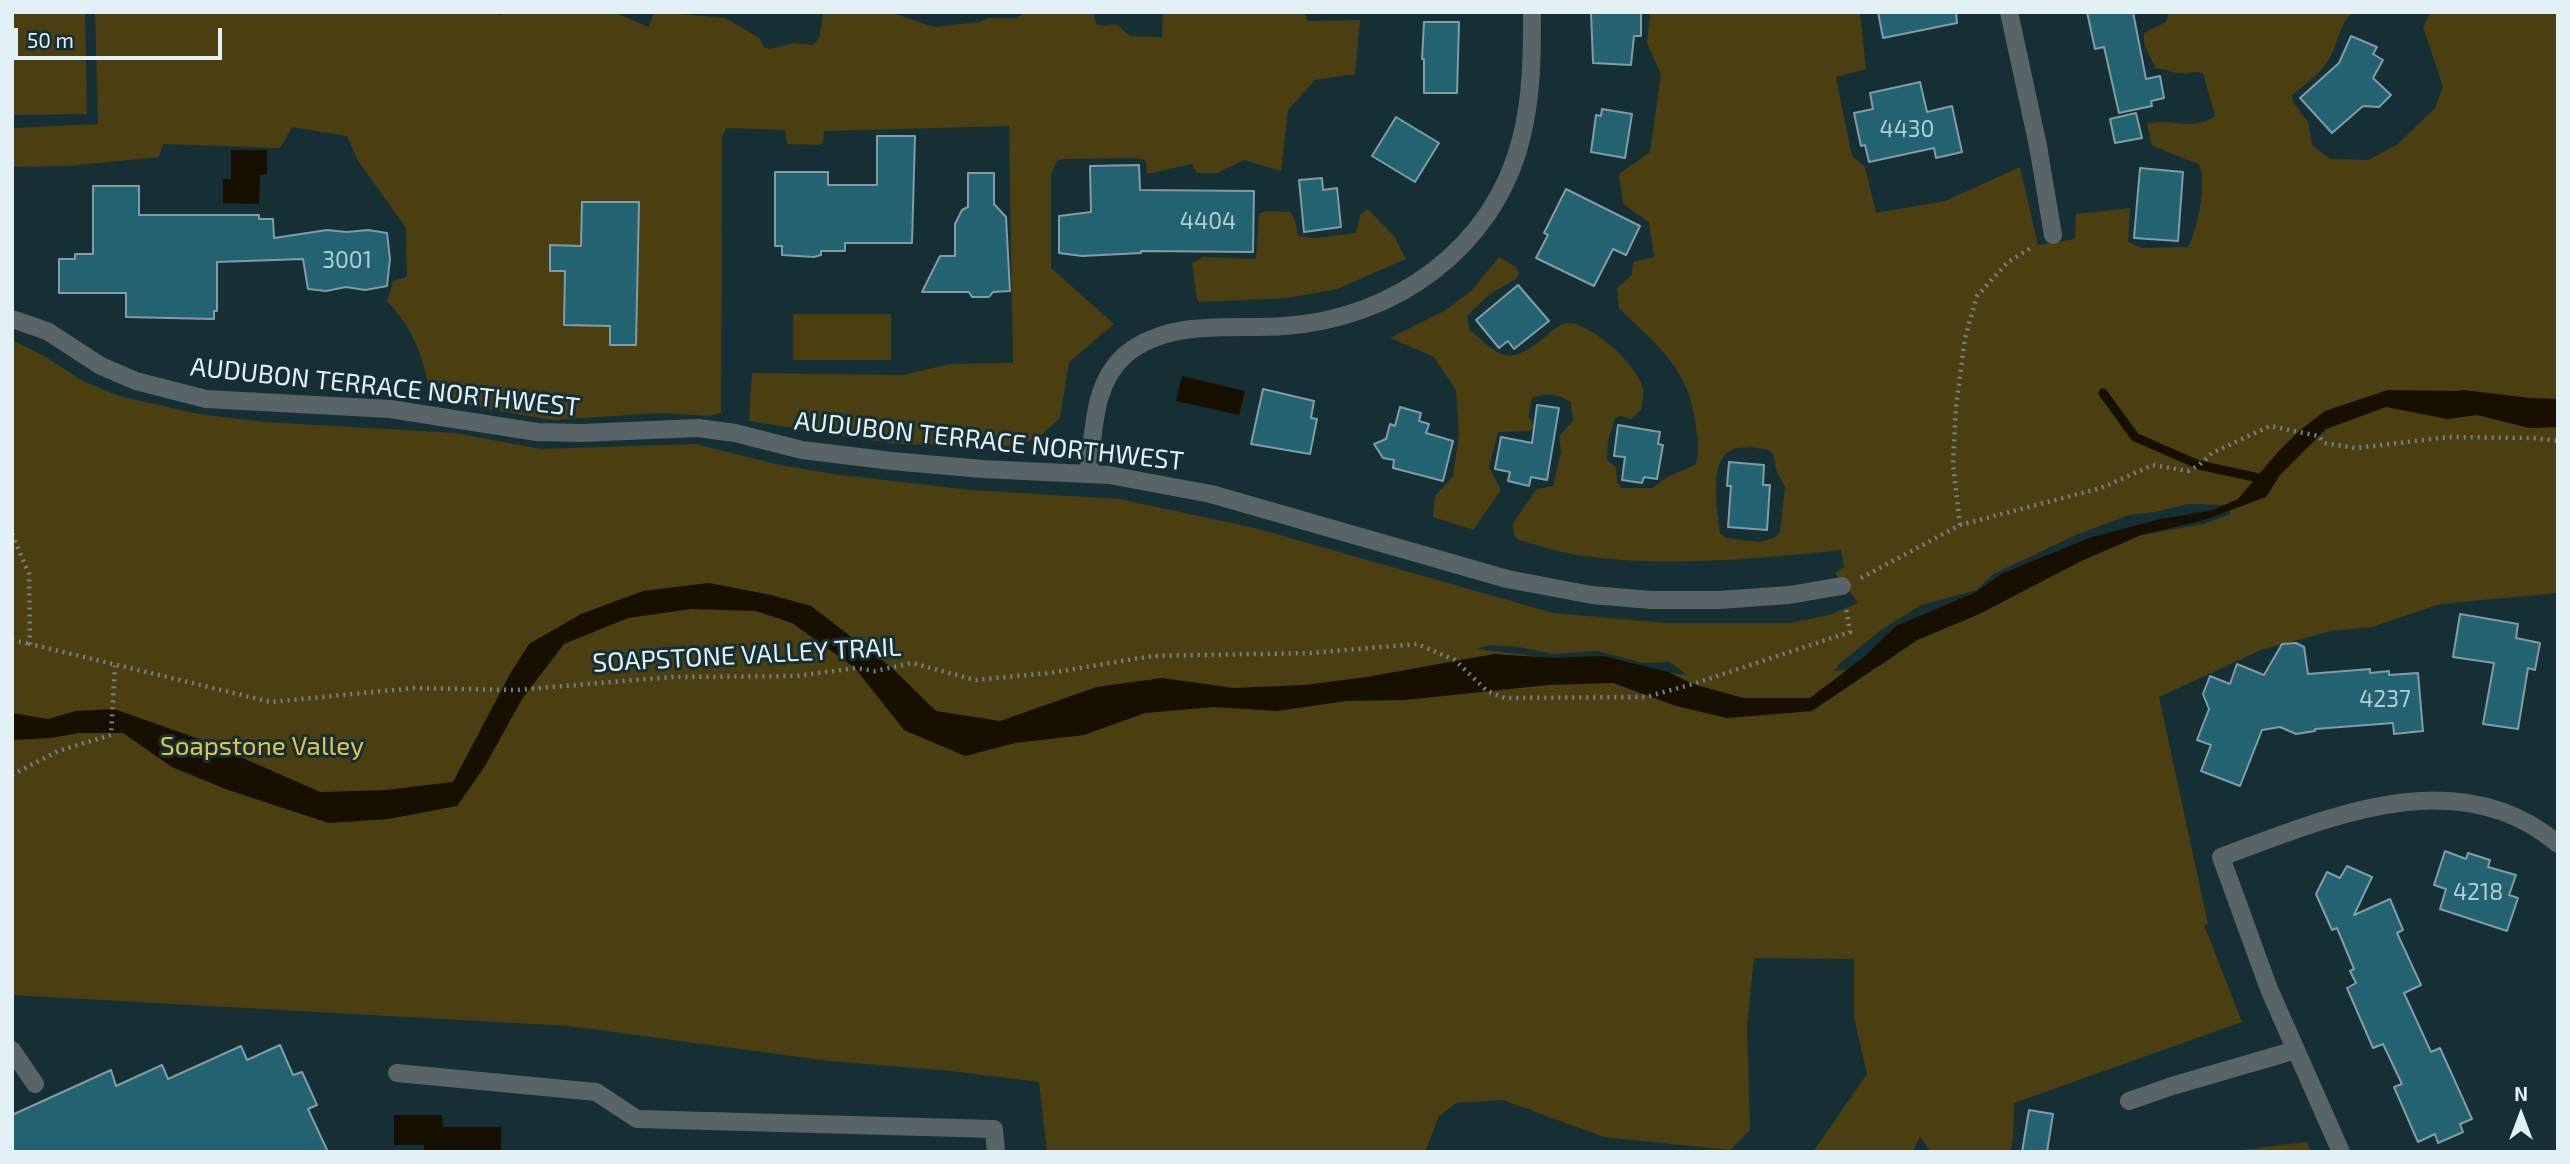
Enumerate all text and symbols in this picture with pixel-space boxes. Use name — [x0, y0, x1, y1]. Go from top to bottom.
scale bar — [18, 14, 226, 58]
text: 50 m — [27, 27, 74, 52]
house number: 4430 — [1880, 115, 1934, 143]
house number: 4404 — [1180, 207, 1236, 235]
house number: 3001 — [322, 246, 372, 274]
street label: AUDUBON TERRACE NORTHWEST — [189, 351, 581, 423]
street label: AUDUBON TERRACE NORTHWEST — [793, 405, 1185, 477]
street label: SOAPSTONE VALLEY TRAIL — [592, 631, 902, 679]
house number: 4237 — [2359, 685, 2411, 713]
park label: Soapstone Valley — [160, 730, 364, 762]
house number: 4218 — [2453, 878, 2503, 906]
north arrow — [2486, 1080, 2556, 1150]
text: N — [2514, 1082, 2528, 1105]

